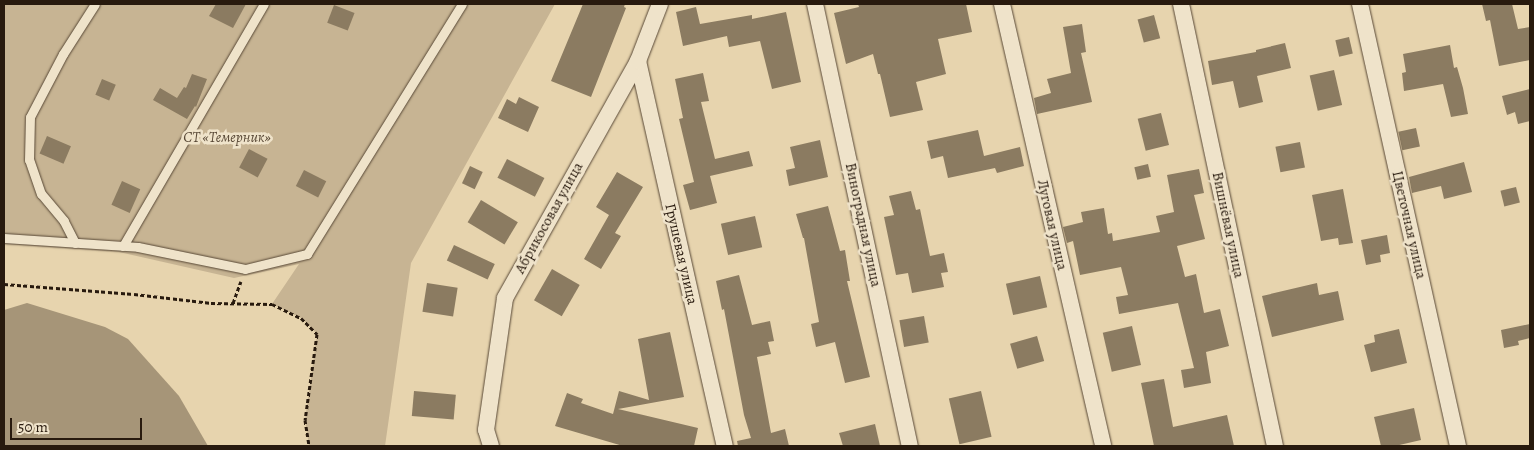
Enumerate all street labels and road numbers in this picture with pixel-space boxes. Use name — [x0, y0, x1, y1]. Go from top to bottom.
street label: Абрикосовая улица — [511, 159, 587, 277]
street label: Виноградная улица — [841, 161, 885, 289]
street label: Цветочная улица — [1388, 169, 1430, 281]
street label: Вишнёвая улица — [1208, 170, 1248, 280]
street label: Луговая улица — [1033, 178, 1071, 272]
street label: Грушевая улица — [661, 202, 701, 306]

